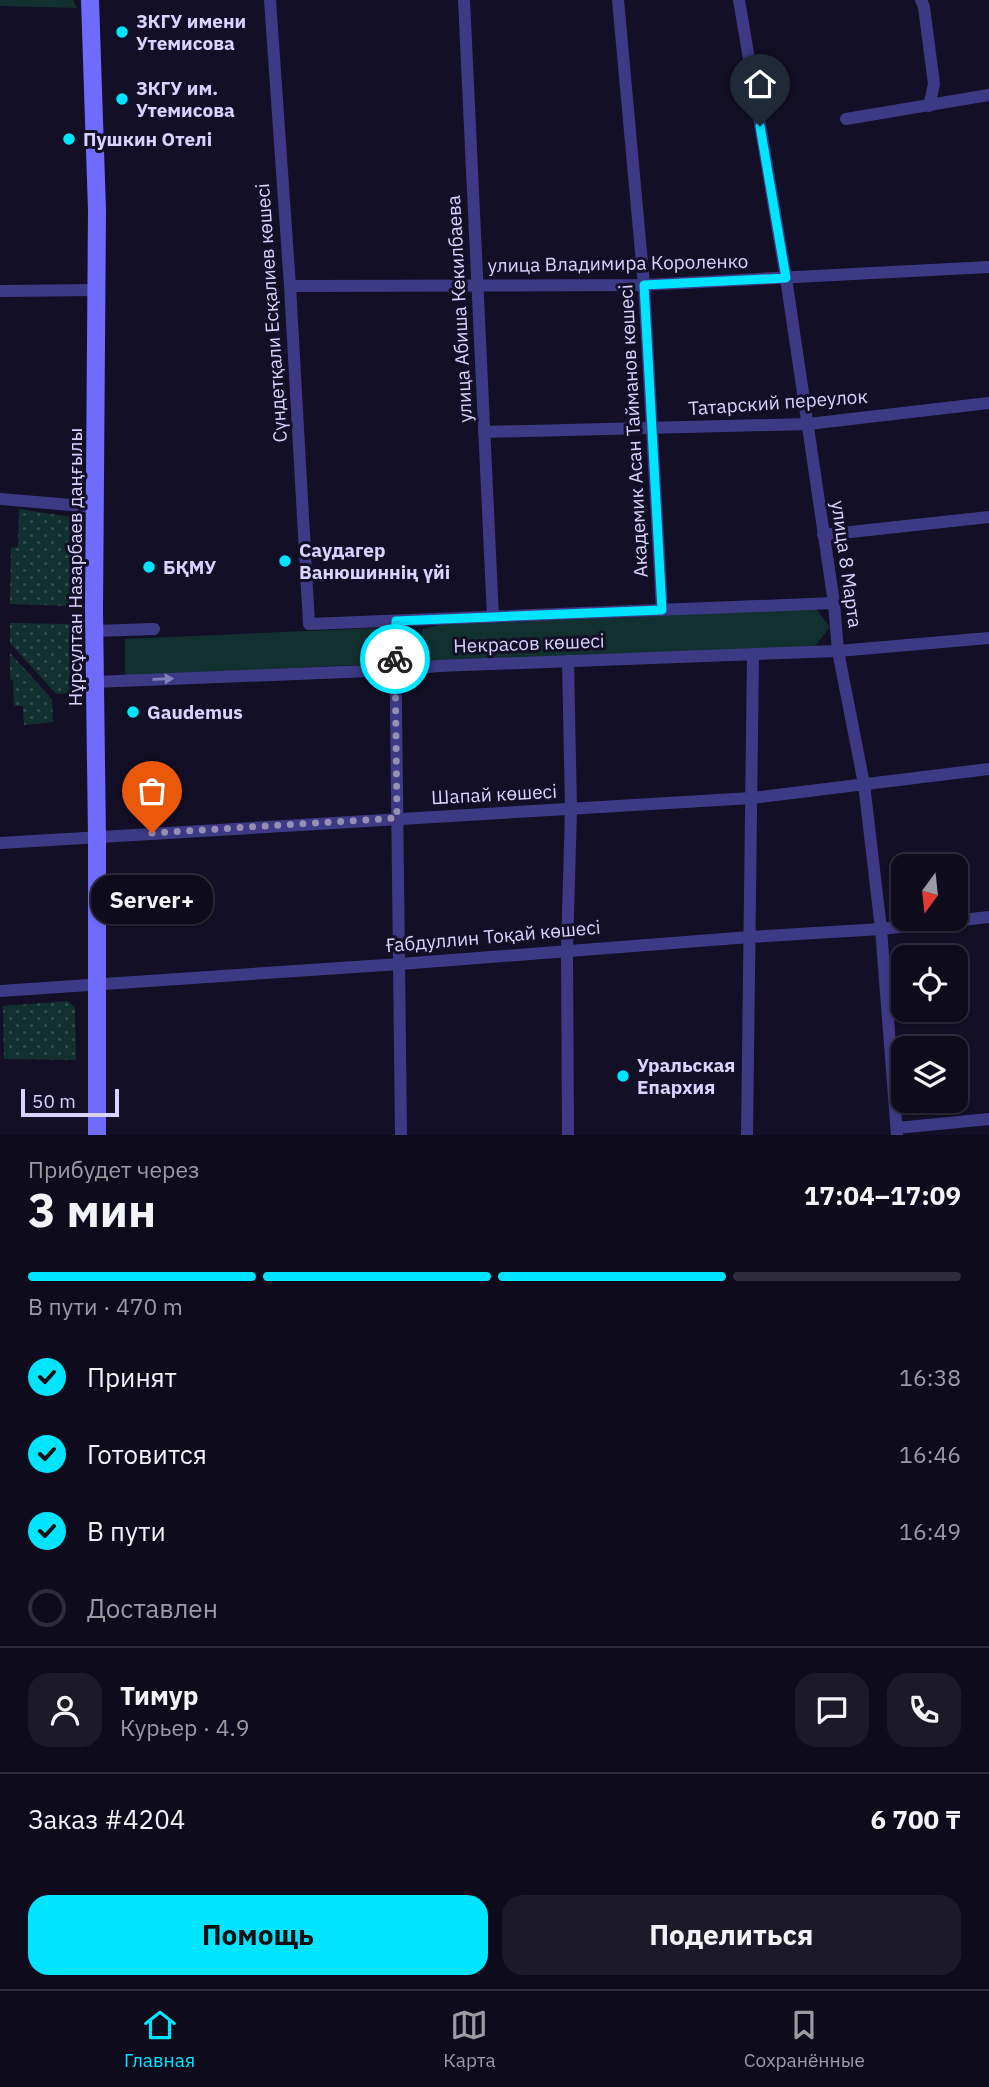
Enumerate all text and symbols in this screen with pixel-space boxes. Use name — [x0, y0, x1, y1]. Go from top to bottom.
place label: ЗКГУ имени Утемисова — [136, 9, 246, 55]
marker: ЗКГУ имени Утемисова — [114, 24, 130, 40]
pin — [730, 54, 790, 126]
icon: home — [741, 65, 779, 103]
place label: ЗКГУ им. Утемисова — [136, 76, 235, 122]
marker: ЗКГУ им. Утемисова — [114, 91, 130, 107]
place label: Пушкин Отелі — [83, 127, 212, 151]
marker: Пушкин Отелі — [61, 131, 77, 147]
street label: Сүндетқали Есқалиев көшесі — [250, 183, 292, 443]
street label: улица Абиша Кекилбаева — [441, 195, 477, 423]
street label: улица Владимира Короленко — [487, 249, 749, 277]
street label: Академик Асан Тайманов көшесі — [613, 284, 653, 578]
street label: Татарский переулок — [688, 384, 868, 420]
street label: Нұрсұлтан Назарбаев даңғылы — [63, 428, 87, 706]
street label: улица 8 Марта — [826, 499, 868, 629]
place label: Саудагер Ванюшиннің үйі — [299, 538, 450, 584]
marker: Саудагер Ванюшиннің үйі — [277, 553, 293, 569]
place label: БҚМУ — [163, 555, 216, 579]
marker: БҚМУ — [141, 559, 157, 575]
courier — [360, 624, 430, 694]
street label: Некрасов көшесі — [453, 628, 605, 658]
icon: bike — [376, 640, 414, 678]
one-way arrow — [152, 674, 174, 685]
place label: Gaudemus — [147, 700, 243, 724]
marker: Gaudemus — [125, 704, 141, 720]
pin — [122, 761, 182, 833]
icon: bag — [133, 772, 171, 810]
street label: Шапай көшесі — [431, 779, 557, 809]
north arrow — [891, 854, 968, 931]
map controls — [891, 854, 968, 1113]
callout: Server+ — [91, 875, 213, 924]
text: Server+ — [110, 884, 194, 914]
street label: Ғабдуллин Тоқай көшесі — [385, 915, 601, 957]
button: locate — [891, 945, 968, 1022]
button: layers — [891, 1036, 968, 1113]
place label: Уральская Епархия — [637, 1053, 735, 1099]
marker: Уральская Епархия — [615, 1068, 631, 1084]
scale bar — [21, 1086, 119, 1118]
text: 50 m — [32, 1089, 76, 1113]
text: Прибудет через — [28, 1154, 200, 1184]
text: 17:04–17:09 — [804, 1178, 961, 1212]
text: 3 мин — [28, 1180, 156, 1240]
text: В пути · 470 m — [28, 1291, 183, 1321]
icon: check — [28, 1358, 66, 1396]
text: Принят — [87, 1360, 177, 1394]
text: 16:38 — [899, 1362, 961, 1392]
icon: check — [28, 1435, 66, 1473]
text: Готовится — [87, 1437, 207, 1471]
text: 16:46 — [899, 1439, 961, 1469]
icon: check — [28, 1512, 66, 1550]
text: В пути — [87, 1514, 166, 1548]
text: 16:49 — [899, 1516, 961, 1546]
text: Доставлен — [87, 1591, 218, 1625]
button: person — [28, 1673, 102, 1747]
button: chat — [795, 1673, 869, 1747]
button: phone — [887, 1673, 961, 1747]
text: Тимур — [120, 1678, 199, 1712]
text: Курьер · 4.9 — [120, 1712, 250, 1742]
text: Заказ #4204 — [28, 1802, 185, 1836]
text: 6 700 ₸ — [871, 1802, 961, 1836]
button: Помощь — [28, 1895, 488, 1975]
button: Поделиться — [502, 1895, 961, 1975]
tab: Главная — [124, 2006, 195, 2072]
tab: Карта — [443, 2006, 496, 2072]
tab: Сохранённые — [744, 2006, 865, 2072]

